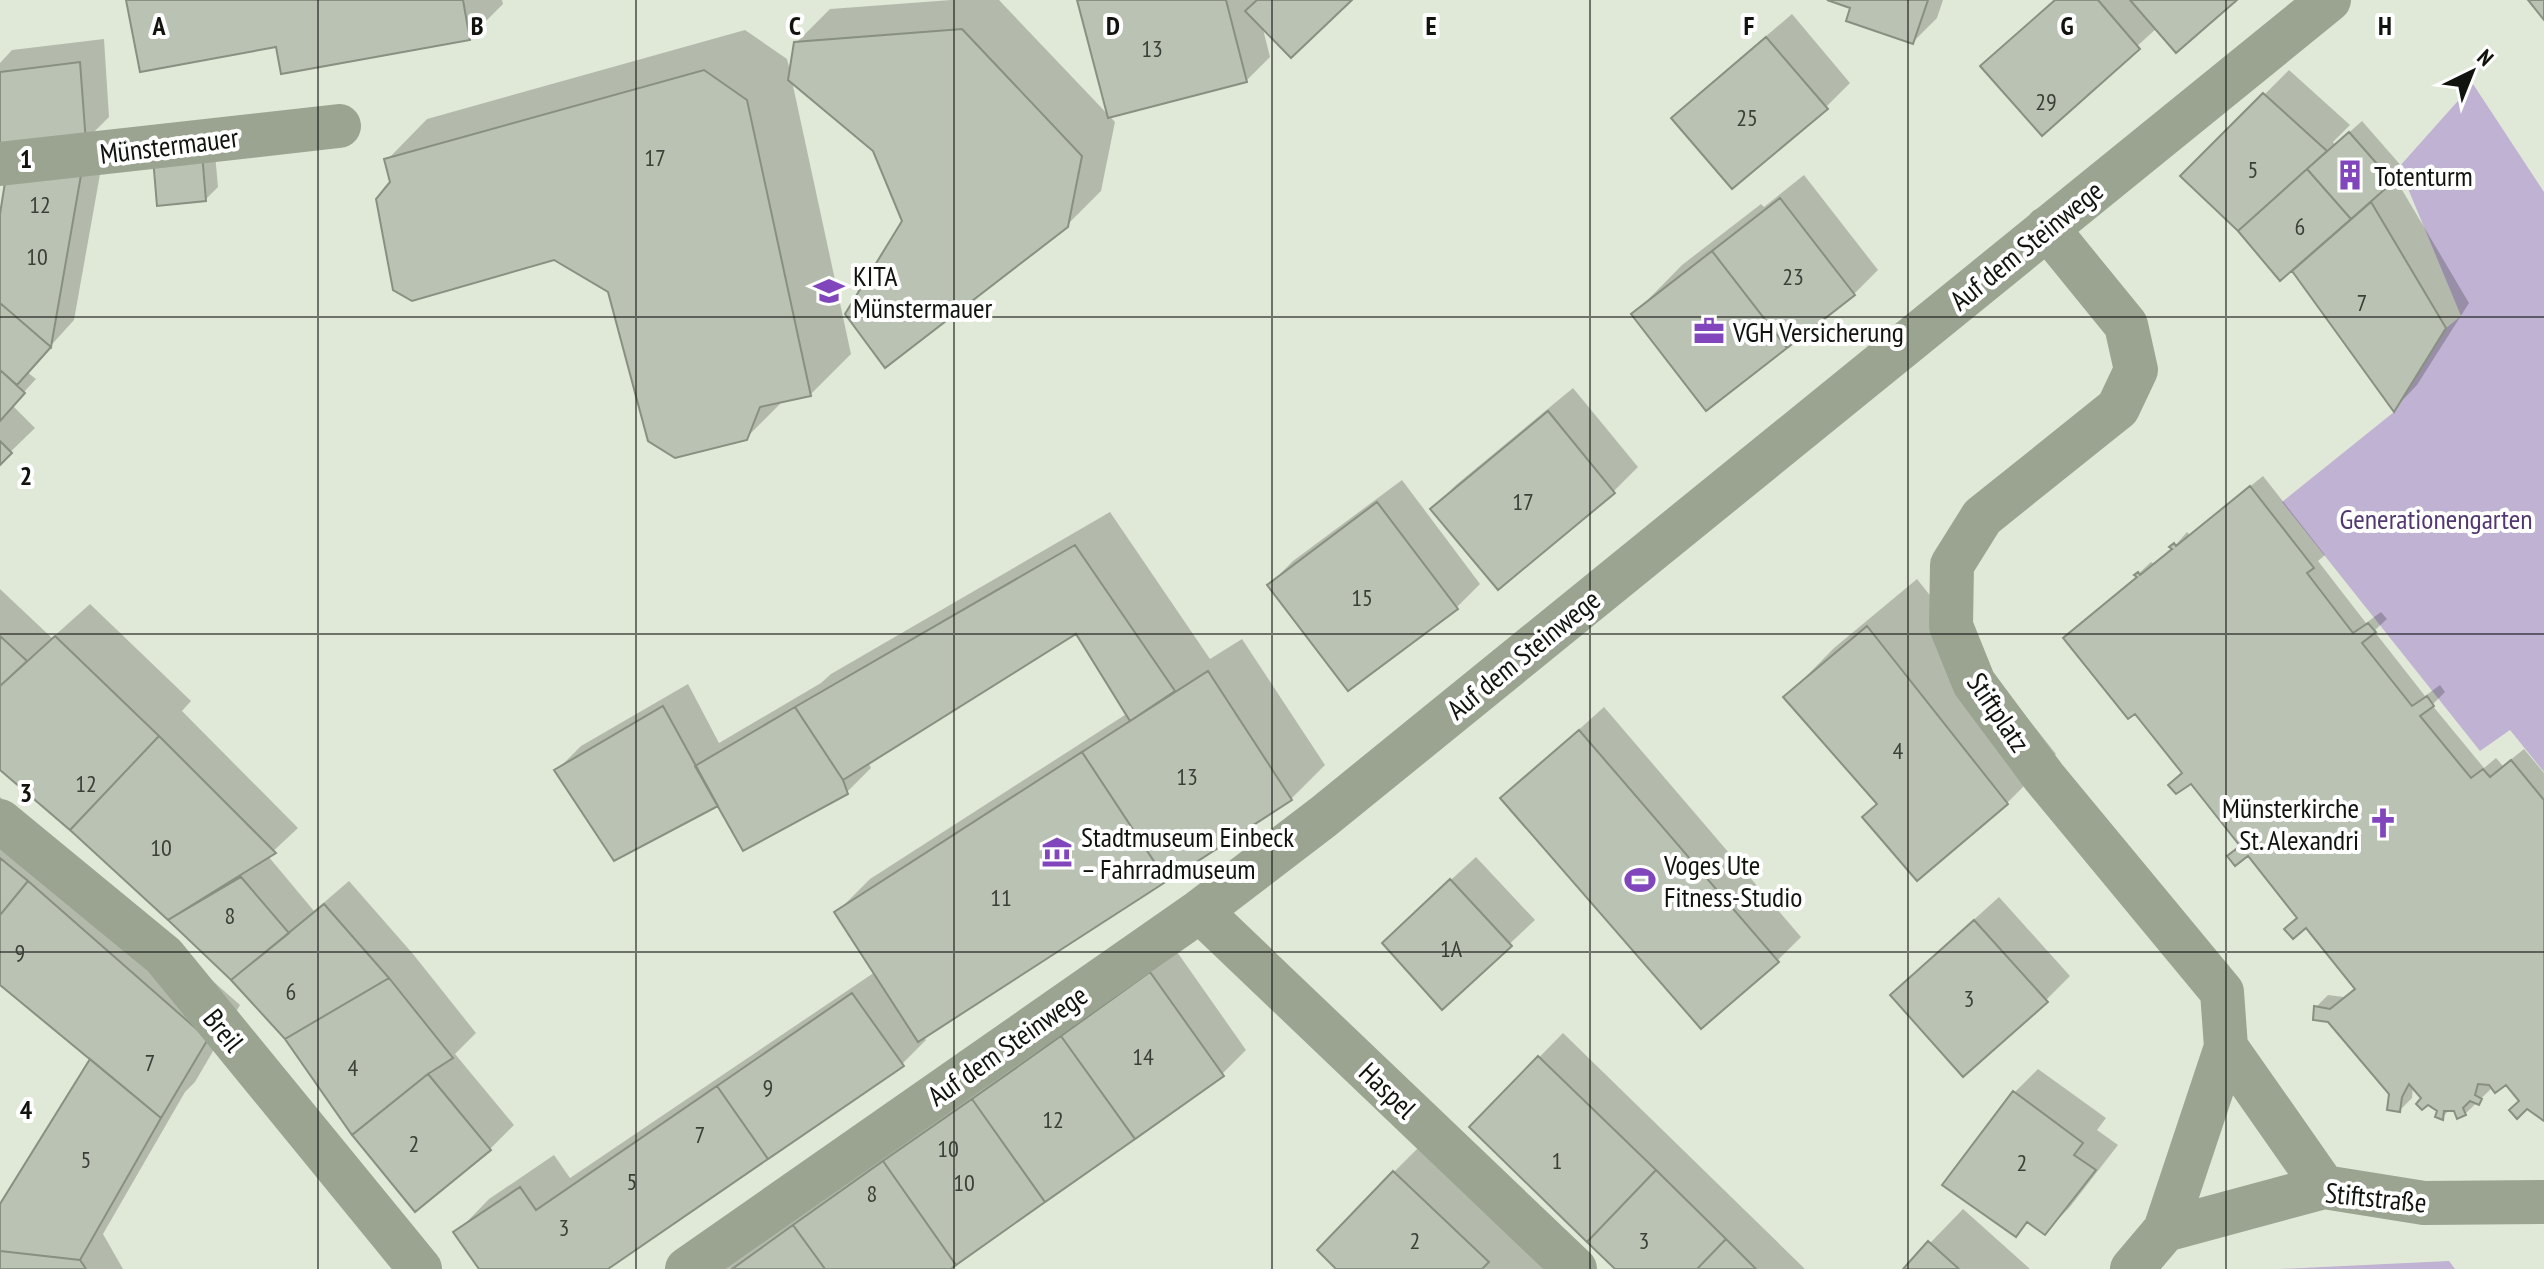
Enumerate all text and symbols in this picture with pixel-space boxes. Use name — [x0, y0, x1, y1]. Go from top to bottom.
text: A — [151, 9, 166, 42]
text: B — [471, 9, 484, 42]
text: C — [789, 9, 801, 42]
text: D — [1106, 9, 1120, 42]
text: E — [1425, 9, 1437, 42]
text: F — [1744, 9, 1755, 42]
text: G — [2060, 9, 2074, 42]
text: H — [2378, 9, 2392, 42]
north arrow — [2432, 32, 2512, 112]
house number: 13 — [1141, 33, 1163, 64]
text: N — [2472, 43, 2500, 72]
house number: 29 — [2035, 86, 2057, 117]
house number: 25 — [1736, 102, 1758, 133]
street label: Münstermauer — [98, 118, 241, 172]
text: 1 — [20, 142, 32, 175]
house number: 17 — [644, 142, 666, 173]
house number: 5 — [2248, 154, 2258, 185]
place label: Totenturm — [2374, 157, 2473, 194]
building icon: Totenturm — [2333, 158, 2367, 192]
street label: Auf dem Steinwege — [1942, 172, 2110, 318]
house number: 12 — [29, 189, 51, 220]
house number: 6 — [2295, 211, 2305, 242]
house number: 10 — [26, 241, 48, 272]
place label: KITA Münstermauer — [853, 257, 993, 326]
house number: 23 — [1782, 261, 1804, 292]
school or university icon: KITA Münstermauer — [812, 274, 846, 308]
house number: 7 — [2357, 287, 2367, 318]
place label: VGH Versicherung — [1732, 313, 1904, 350]
office icon: VGH Versicherung — [1692, 314, 1726, 348]
text: 2 — [20, 459, 32, 492]
house number: 17 — [1512, 486, 1534, 517]
park label: Generationengarten — [2339, 500, 2533, 537]
street label: Auf dem Steinwege — [1439, 581, 1607, 727]
house number: 15 — [1351, 582, 1373, 613]
street label: Stiftplatz — [1959, 665, 2039, 759]
house number: 4 — [1893, 735, 1904, 766]
house number: 13 — [1176, 761, 1198, 792]
house number: 12 — [75, 768, 97, 799]
text: 3 — [20, 776, 32, 809]
place label: Münsterkirche St. Alexandri — [2222, 789, 2359, 858]
church icon: Münsterkirche St. Alexandri — [2366, 806, 2400, 840]
place label: Stadtmuseum Einbeck – Fahrradmuseum — [1081, 818, 1294, 887]
house number: 10 — [150, 832, 172, 863]
museum icon: Stadtmuseum Einbeck – Fahrradmuseum — [1040, 835, 1074, 869]
place label: Voges Ute Fitness-Studio — [1663, 846, 1802, 915]
sports icon: Voges Ute Fitness-Studio — [1623, 863, 1657, 897]
house number: 11 — [990, 882, 1012, 913]
house number: 8 — [225, 900, 235, 931]
house number: 1A — [1440, 933, 1463, 964]
house number: 9 — [15, 937, 25, 968]
house number: 6 — [286, 976, 296, 1007]
street label: Auf dem Steinwege — [920, 976, 1094, 1114]
house number: 3 — [1964, 983, 1974, 1014]
street label: Breil — [195, 1001, 253, 1060]
house number: 14 — [1132, 1041, 1154, 1072]
house number: 7 — [145, 1047, 155, 1078]
house number: 4 — [348, 1052, 359, 1083]
street label: Haspel — [1351, 1054, 1425, 1127]
house number: 9 — [763, 1072, 773, 1103]
text: 4 — [20, 1093, 33, 1126]
house number: 12 — [1042, 1104, 1064, 1135]
house number: 7 — [695, 1119, 705, 1150]
house number: 2 — [409, 1128, 419, 1159]
house number: 10 — [937, 1133, 959, 1164]
house number: 5 — [81, 1144, 91, 1175]
house number: 1 — [1552, 1145, 1562, 1176]
house number: 2 — [2017, 1147, 2027, 1178]
house number: 5 — [627, 1166, 637, 1197]
house number: 10 — [953, 1167, 975, 1198]
street label: Stiftstraße — [2324, 1173, 2428, 1221]
house number: 8 — [867, 1178, 877, 1209]
house number: 3 — [559, 1212, 569, 1243]
house number: 2 — [1410, 1225, 1420, 1256]
house number: 3 — [1639, 1225, 1649, 1256]

